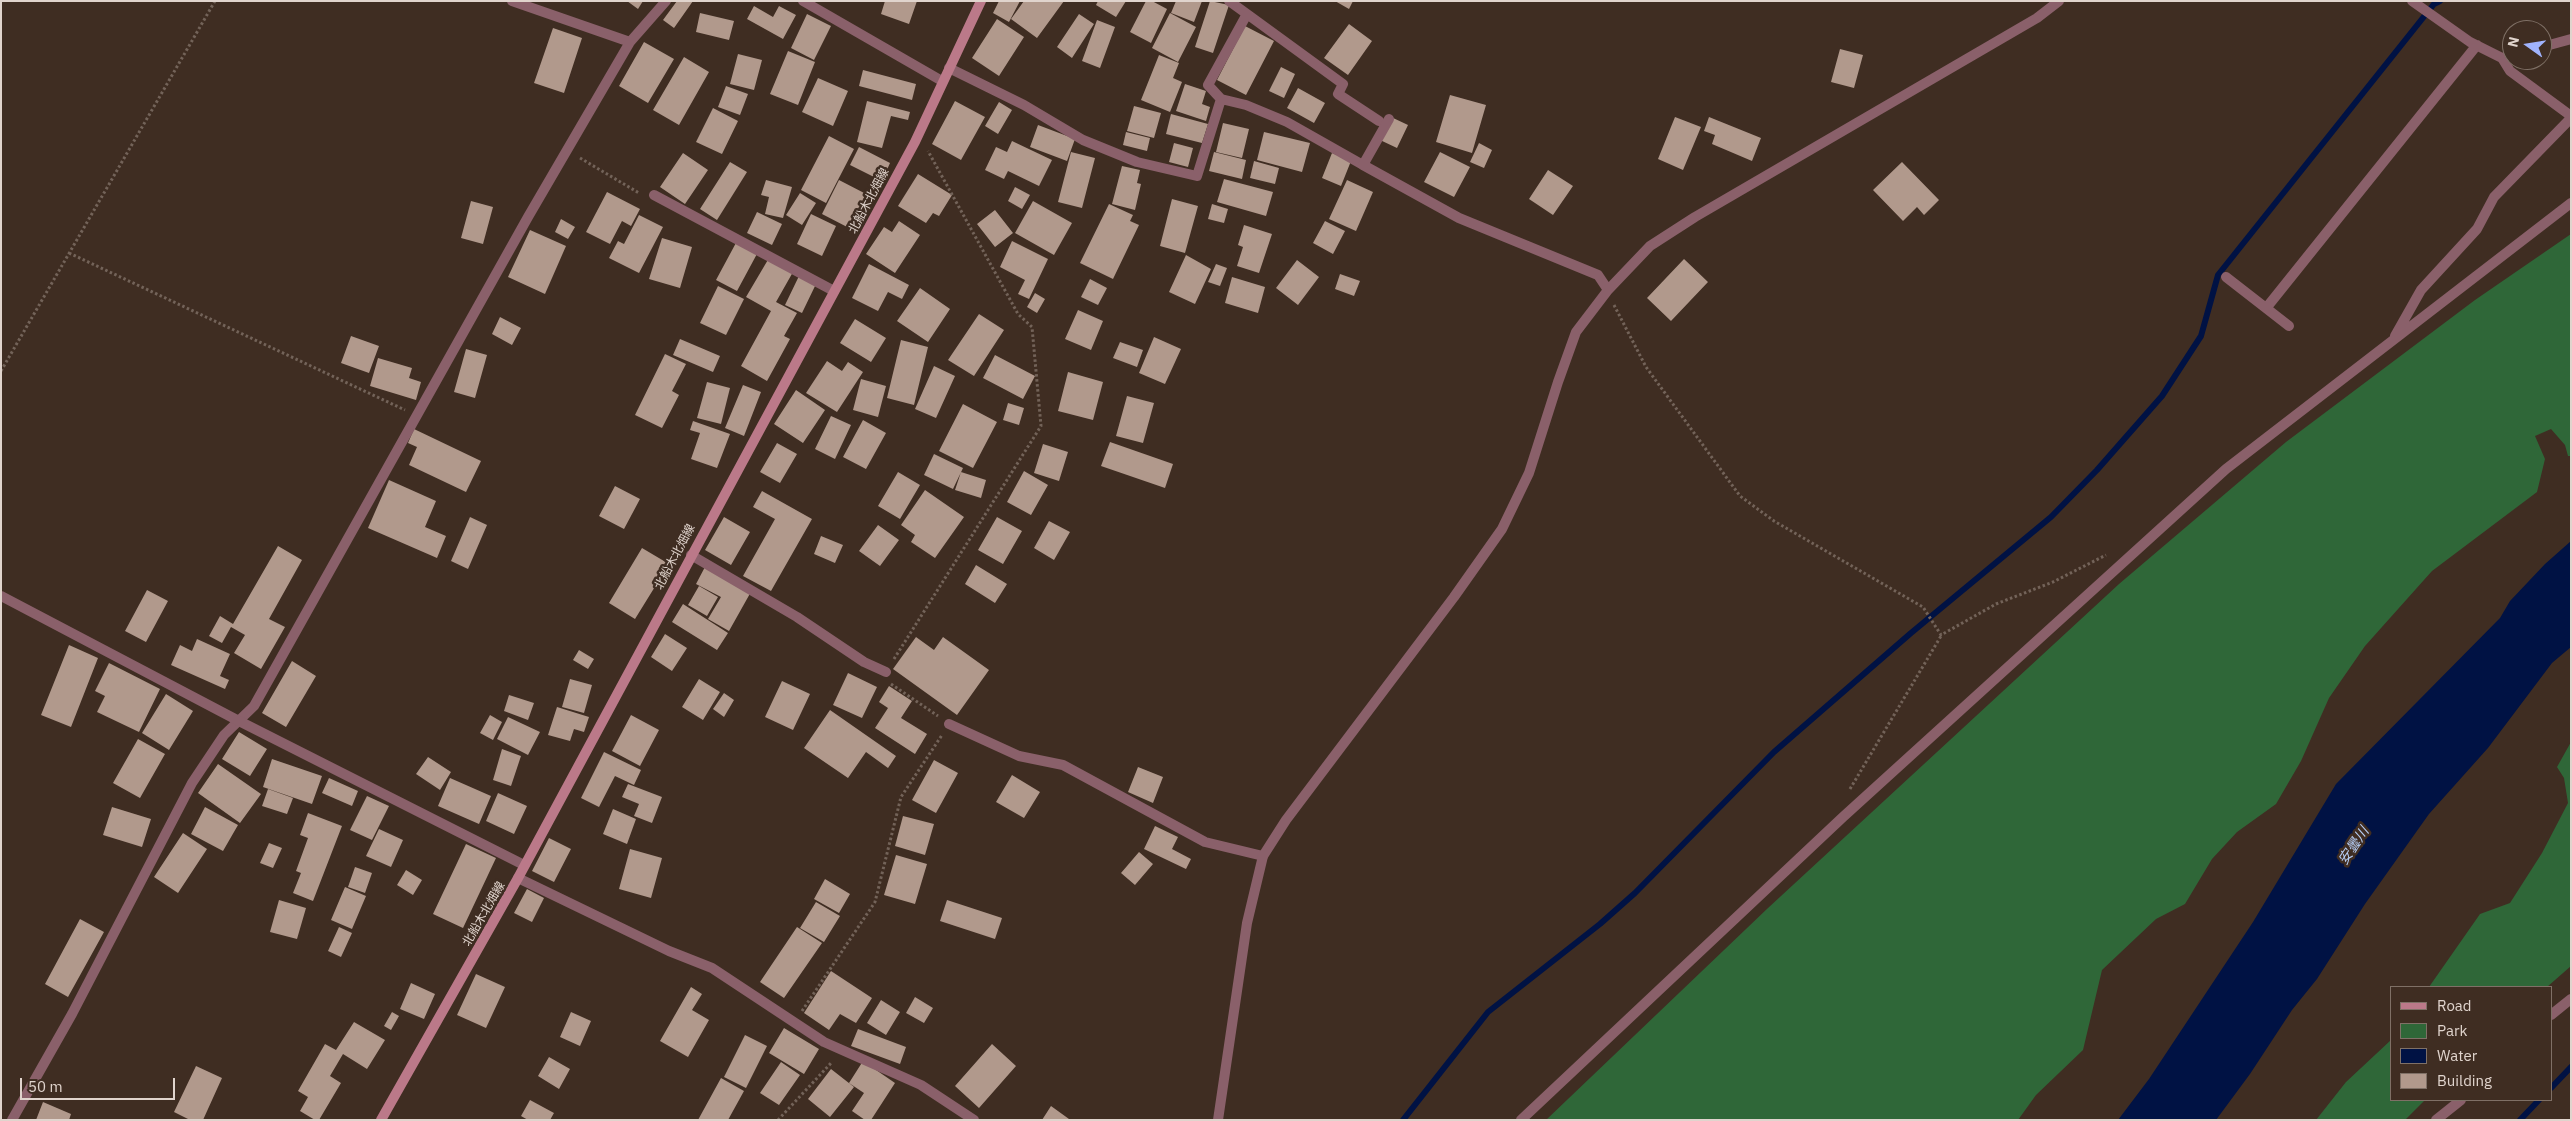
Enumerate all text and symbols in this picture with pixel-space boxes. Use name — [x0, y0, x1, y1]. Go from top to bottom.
north arrow — [2502, 20, 2552, 70]
text: N — [2503, 35, 2523, 49]
street label: 北船木北畑線 — [846, 166, 892, 236]
street label: 北船木北畑線 — [652, 522, 698, 592]
water label: 安曇川 — [2335, 824, 2373, 868]
street label: 北船木北畑線 — [460, 879, 508, 949]
legend — [2390, 986, 2552, 1101]
text: Road — [2437, 996, 2472, 1015]
text: Park — [2437, 1021, 2467, 1040]
text: Water — [2437, 1046, 2477, 1065]
scale bar — [22, 1068, 178, 1100]
text: Building — [2437, 1071, 2492, 1090]
text: 50 m — [28, 1077, 63, 1096]

